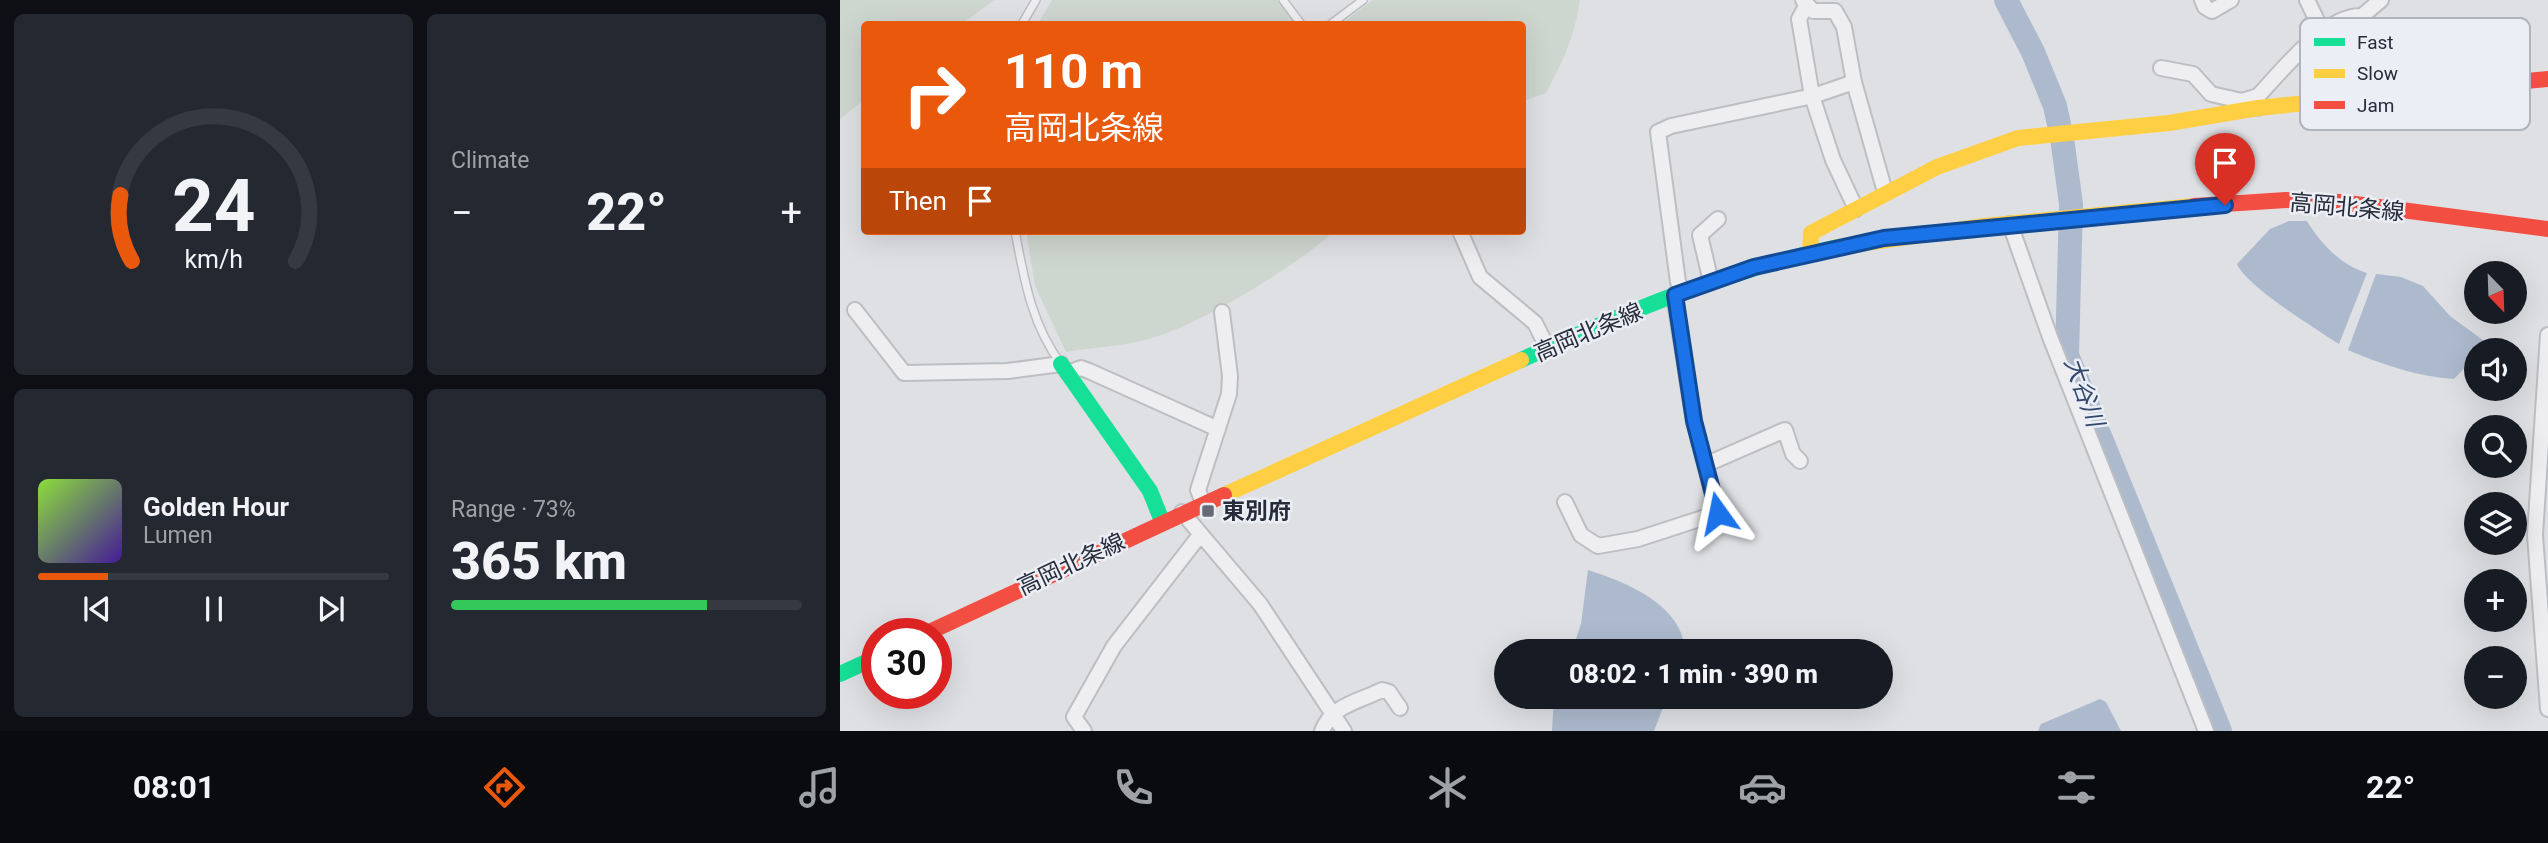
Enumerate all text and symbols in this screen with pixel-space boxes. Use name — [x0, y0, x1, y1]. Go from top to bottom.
legend — [2300, 18, 2530, 130]
text: Fast — [2357, 31, 2394, 54]
text: 110 m — [1004, 43, 1143, 100]
icon: right — [889, 49, 980, 140]
text: Slow — [2357, 62, 2398, 85]
text: Jam — [2357, 94, 2394, 117]
text: 高岡北条線 — [1004, 109, 1164, 147]
pin — [2195, 133, 2255, 205]
icon: arrive — [2206, 144, 2244, 182]
text: Climate — [451, 147, 530, 174]
text: 24 — [172, 163, 255, 249]
text: 22° — [586, 182, 667, 243]
icon: arrive — [961, 182, 999, 220]
text: Then — [889, 186, 947, 216]
street label: 高岡北条線 — [2288, 189, 2405, 226]
text: − — [451, 191, 473, 235]
text: + — [780, 191, 802, 235]
text: km/h — [184, 244, 243, 273]
north arrow — [2464, 261, 2527, 324]
map controls — [2464, 261, 2527, 709]
street label: 高岡北条線 — [1530, 298, 1646, 367]
button: sound — [2464, 338, 2527, 401]
water label: 大谷川 — [2059, 353, 2110, 433]
button: search — [2464, 415, 2527, 478]
position arrow — [1681, 476, 1755, 550]
text: Golden Hour — [143, 492, 289, 522]
button: layers — [2464, 492, 2527, 555]
text: Range · 73% — [451, 496, 576, 523]
place label: 東別府 — [1222, 498, 1291, 525]
marker: 東別府 — [1200, 503, 1216, 519]
text: Lumen — [143, 522, 213, 549]
street label: 高岡北条線 — [1013, 528, 1129, 601]
text: 365 km — [451, 531, 627, 592]
button: + — [2464, 569, 2527, 632]
icon: previous — [78, 590, 116, 628]
icon: pause — [195, 590, 233, 628]
icon: next — [312, 590, 350, 628]
speed limit sign: 30 — [861, 618, 952, 709]
button: − — [2464, 646, 2527, 709]
text: 08:02 · 1 min · 390 m — [1569, 659, 1818, 689]
icon: directions — [480, 763, 529, 812]
icon: music — [795, 763, 844, 812]
icon: phone — [1109, 763, 1158, 812]
icon: climate — [1423, 763, 1472, 812]
icon: car — [1738, 763, 1787, 812]
icon: filters — [2052, 763, 2101, 812]
text: 08:01 — [133, 768, 215, 806]
text: 22° — [2366, 768, 2415, 806]

